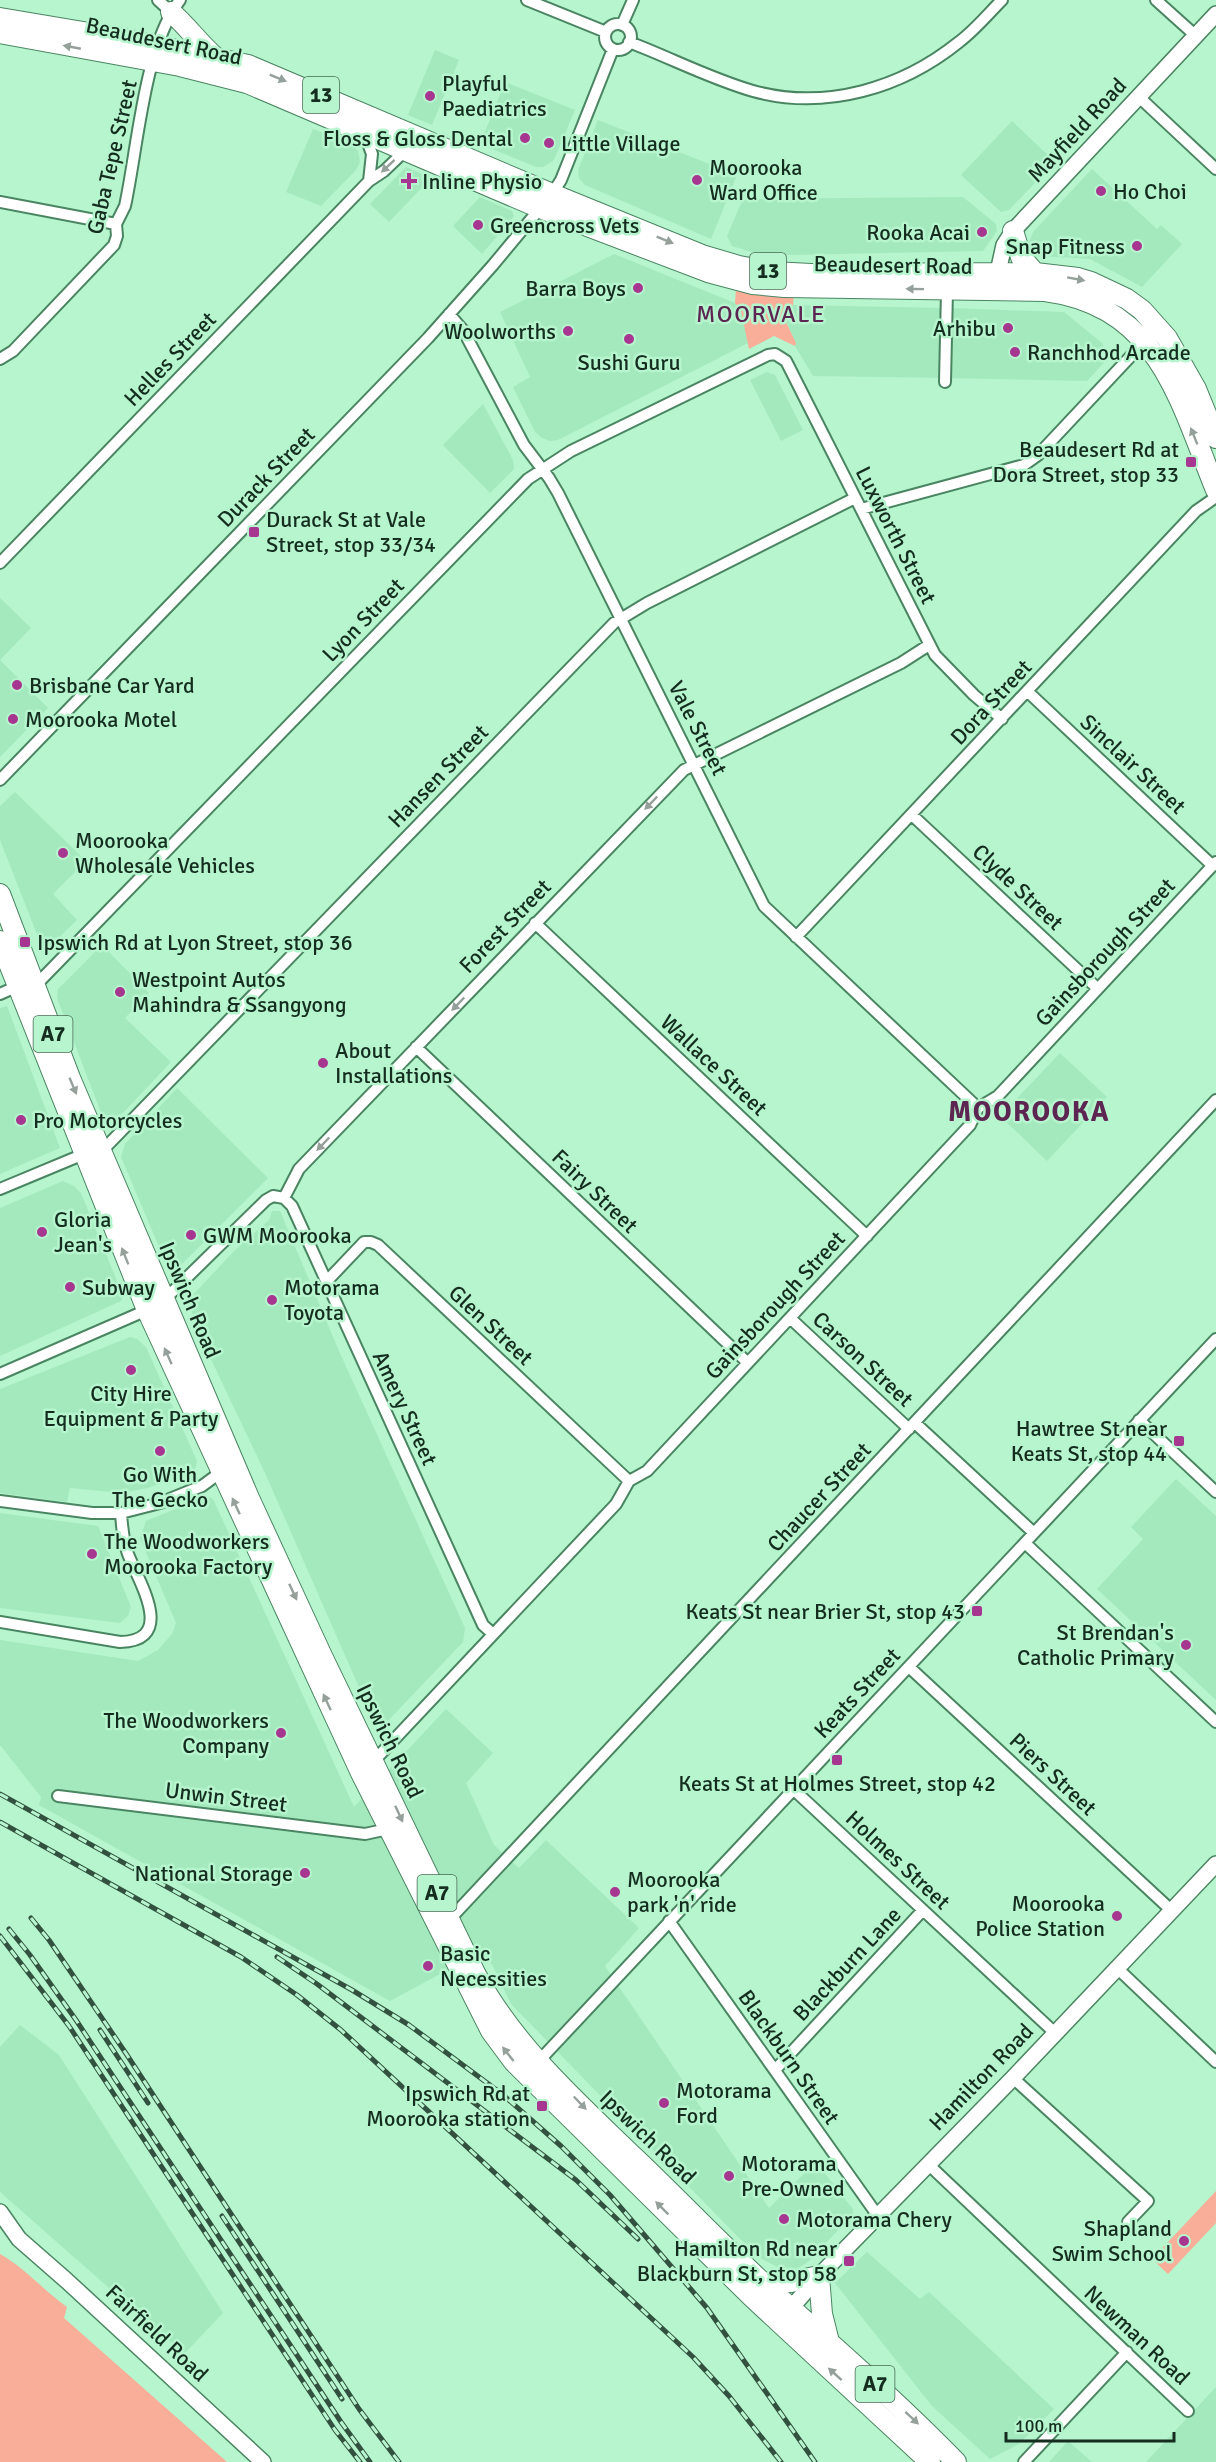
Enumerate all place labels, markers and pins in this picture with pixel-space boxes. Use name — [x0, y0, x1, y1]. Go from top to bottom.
place label: Playful Paediatrics — [442, 70, 547, 122]
marker: Playful Paediatrics — [423, 89, 437, 103]
place label: Floss & Gloss Dental — [323, 125, 513, 152]
place label: Little Village — [561, 130, 680, 157]
marker: Floss & Gloss Dental — [518, 131, 532, 145]
marker: Little Village — [542, 136, 556, 150]
place label: Moorooka Ward Office — [709, 154, 818, 206]
place label: Inline Physio — [422, 168, 542, 195]
marker: Inline Physio — [400, 172, 418, 190]
marker: Moorooka Ward Office — [690, 173, 704, 187]
place label: Ho Choi — [1113, 178, 1187, 205]
marker: Ho Choi — [1094, 184, 1108, 198]
place label: Greencross Vets — [490, 212, 639, 239]
marker: Greencross Vets — [471, 218, 485, 232]
place label: Rooka Acai — [866, 219, 970, 246]
marker: Rooka Acai — [975, 225, 989, 239]
place label: Snap Fitness — [1006, 233, 1125, 260]
marker: Snap Fitness — [1130, 239, 1144, 253]
place label: Barra Boys — [525, 275, 626, 302]
marker: Barra Boys — [631, 281, 645, 295]
place label: Arhibu — [933, 315, 996, 342]
place label: Woolworths — [444, 318, 556, 345]
marker: Arhibu — [1001, 321, 1015, 335]
marker: Woolworths — [561, 324, 575, 338]
marker: Sushi Guru — [622, 332, 636, 346]
place label: Ranchhod Arcade — [1027, 339, 1191, 366]
marker: Ranchhod Arcade — [1008, 345, 1022, 359]
place label: Sushi Guru — [578, 349, 680, 376]
place label: Beaudesert Rd at Dora Street, stop 33 — [992, 436, 1179, 488]
marker: Beaudesert Rd at Dora Street, stop 33 — [1184, 455, 1198, 469]
place label: Durack St at Vale Street, stop 33/34 — [266, 506, 436, 558]
marker: Durack St at Vale Street, stop 33/34 — [247, 525, 261, 539]
place label: Brisbane Car Yard — [29, 672, 195, 699]
marker: Brisbane Car Yard — [10, 678, 24, 692]
place label: Moorooka Motel — [25, 706, 177, 733]
marker: Moorooka Motel — [6, 712, 20, 726]
place label: Moorooka Wholesale Vehicles — [75, 827, 255, 879]
marker: Moorooka Wholesale Vehicles — [56, 846, 70, 860]
place label: Ipswich Rd at Lyon Street, stop 36 — [37, 929, 353, 956]
marker: Ipswich Rd at Lyon Street, stop 36 — [18, 935, 32, 949]
place label: Westpoint Autos Mahindra & Ssangyong — [132, 966, 347, 1018]
marker: Westpoint Autos Mahindra & Ssangyong — [113, 985, 127, 999]
place label: About Installations — [335, 1037, 452, 1089]
marker: About Installations — [316, 1056, 330, 1070]
place label: Pro Motorcycles — [33, 1107, 182, 1134]
marker: Pro Motorcycles — [14, 1113, 28, 1127]
place label: Gloria Jean's — [54, 1206, 112, 1258]
place label: GWM Moorooka — [203, 1222, 352, 1249]
marker: Gloria Jean's — [35, 1225, 49, 1239]
marker: GWM Moorooka — [184, 1228, 198, 1242]
place label: Subway — [82, 1274, 155, 1301]
place label: Motorama Toyota — [284, 1274, 380, 1326]
marker: Subway — [63, 1280, 77, 1294]
marker: Motorama Toyota — [265, 1293, 279, 1307]
marker: City Hire Equipment & Party — [124, 1363, 138, 1377]
place label: City Hire Equipment & Party — [44, 1380, 219, 1432]
place label: Hawtree St near Keats St, stop 44 — [1011, 1415, 1167, 1467]
marker: Hawtree St near Keats St, stop 44 — [1172, 1434, 1186, 1448]
marker: Go With The Gecko — [153, 1444, 167, 1458]
place label: Go With The Gecko — [112, 1461, 208, 1513]
place label: The Woodworkers Moorooka Factory — [104, 1528, 273, 1580]
marker: The Woodworkers Moorooka Factory — [85, 1547, 99, 1561]
place label: Keats St near Brier St, stop 43 — [685, 1598, 965, 1625]
marker: Keats St near Brier St, stop 43 — [970, 1604, 984, 1618]
place label: St Brendan's Catholic Primary — [1017, 1619, 1175, 1671]
marker: St Brendan's Catholic Primary — [1179, 1638, 1193, 1652]
place label: The Woodworkers Company — [104, 1707, 270, 1759]
marker: The Woodworkers Company — [274, 1726, 288, 1740]
marker: Keats St at Holmes Street, stop 42 — [830, 1753, 844, 1767]
place label: Keats St at Holmes Street, stop 42 — [678, 1770, 996, 1797]
place label: National Storage — [135, 1860, 293, 1887]
marker: National Storage — [298, 1866, 312, 1880]
place label: Moorooka park 'n' ride — [627, 1866, 737, 1918]
marker: Moorooka park 'n' ride — [608, 1885, 622, 1899]
place label: Moorooka Police Station — [975, 1890, 1105, 1942]
marker: Moorooka Police Station — [1110, 1909, 1124, 1923]
place label: Basic Necessities — [440, 1940, 547, 1992]
marker: Basic Necessities — [421, 1959, 435, 1973]
place label: Motorama Ford — [676, 2077, 772, 2129]
place label: Ipswich Rd at Moorooka station — [366, 2080, 530, 2132]
marker: Motorama Ford — [657, 2096, 671, 2110]
marker: Ipswich Rd at Moorooka station — [535, 2099, 549, 2113]
place label: Motorama Pre-Owned — [741, 2150, 845, 2202]
marker: Motorama Pre-Owned — [722, 2169, 736, 2183]
place label: Motorama Chery — [796, 2206, 952, 2233]
marker: Motorama Chery — [777, 2212, 791, 2226]
place label: Shapland Swim School — [1052, 2215, 1172, 2267]
marker: Shapland Swim School — [1177, 2234, 1191, 2248]
place label: Hamilton Rd near Blackburn St, stop 58 — [637, 2235, 837, 2287]
marker: Hamilton Rd near Blackburn St, stop 58 — [842, 2254, 856, 2268]

